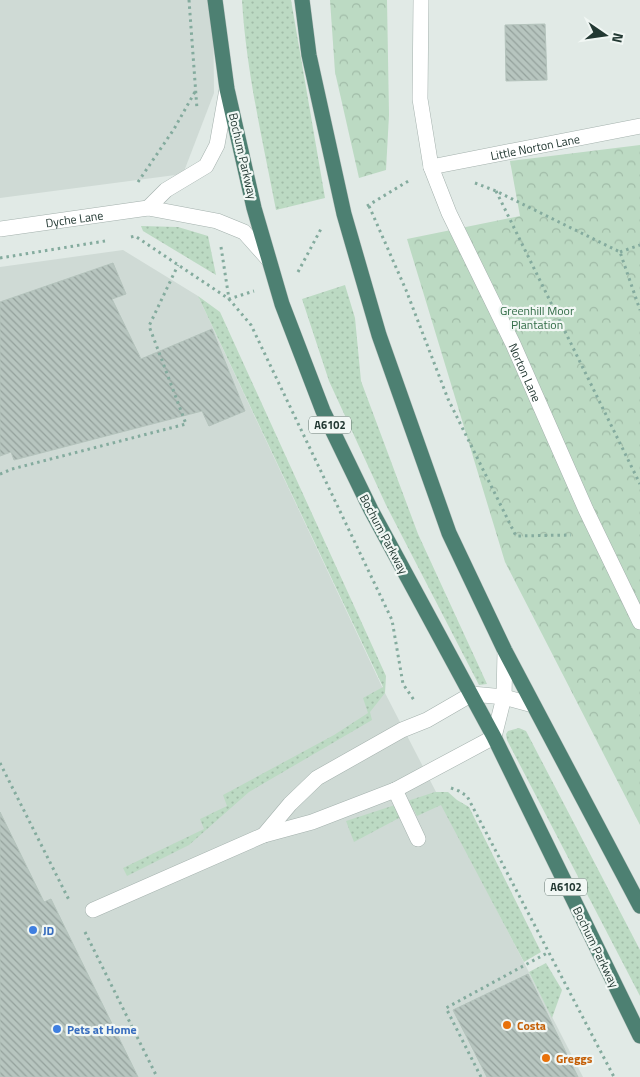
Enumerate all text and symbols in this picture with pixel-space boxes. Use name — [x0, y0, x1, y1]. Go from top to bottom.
north arrow — [580, 10, 630, 60]
text: N — [607, 31, 629, 45]
street label: Bochum Parkway — [224, 111, 262, 201]
street label: Little Norton Lane — [489, 129, 581, 165]
street label: Dyche Lane — [44, 205, 104, 232]
park label: Greenhill Moor Plantation — [500, 301, 574, 334]
street label: Norton Lane — [504, 340, 547, 405]
road number: A6102 — [309, 416, 351, 434]
street label: Bochum Parkway — [355, 491, 413, 578]
road number: A6102 — [545, 879, 587, 896]
street label: Bochum Parkway — [568, 903, 624, 991]
place label: JD — [43, 921, 55, 940]
marker: JD — [27, 924, 39, 936]
place label: Costa — [517, 1016, 546, 1035]
marker: Costa — [501, 1019, 513, 1031]
place label: Pets at Home — [67, 1020, 137, 1039]
marker: Pets at Home — [51, 1023, 63, 1035]
place label: Greggs — [556, 1049, 593, 1068]
marker: Greggs — [540, 1052, 552, 1064]

